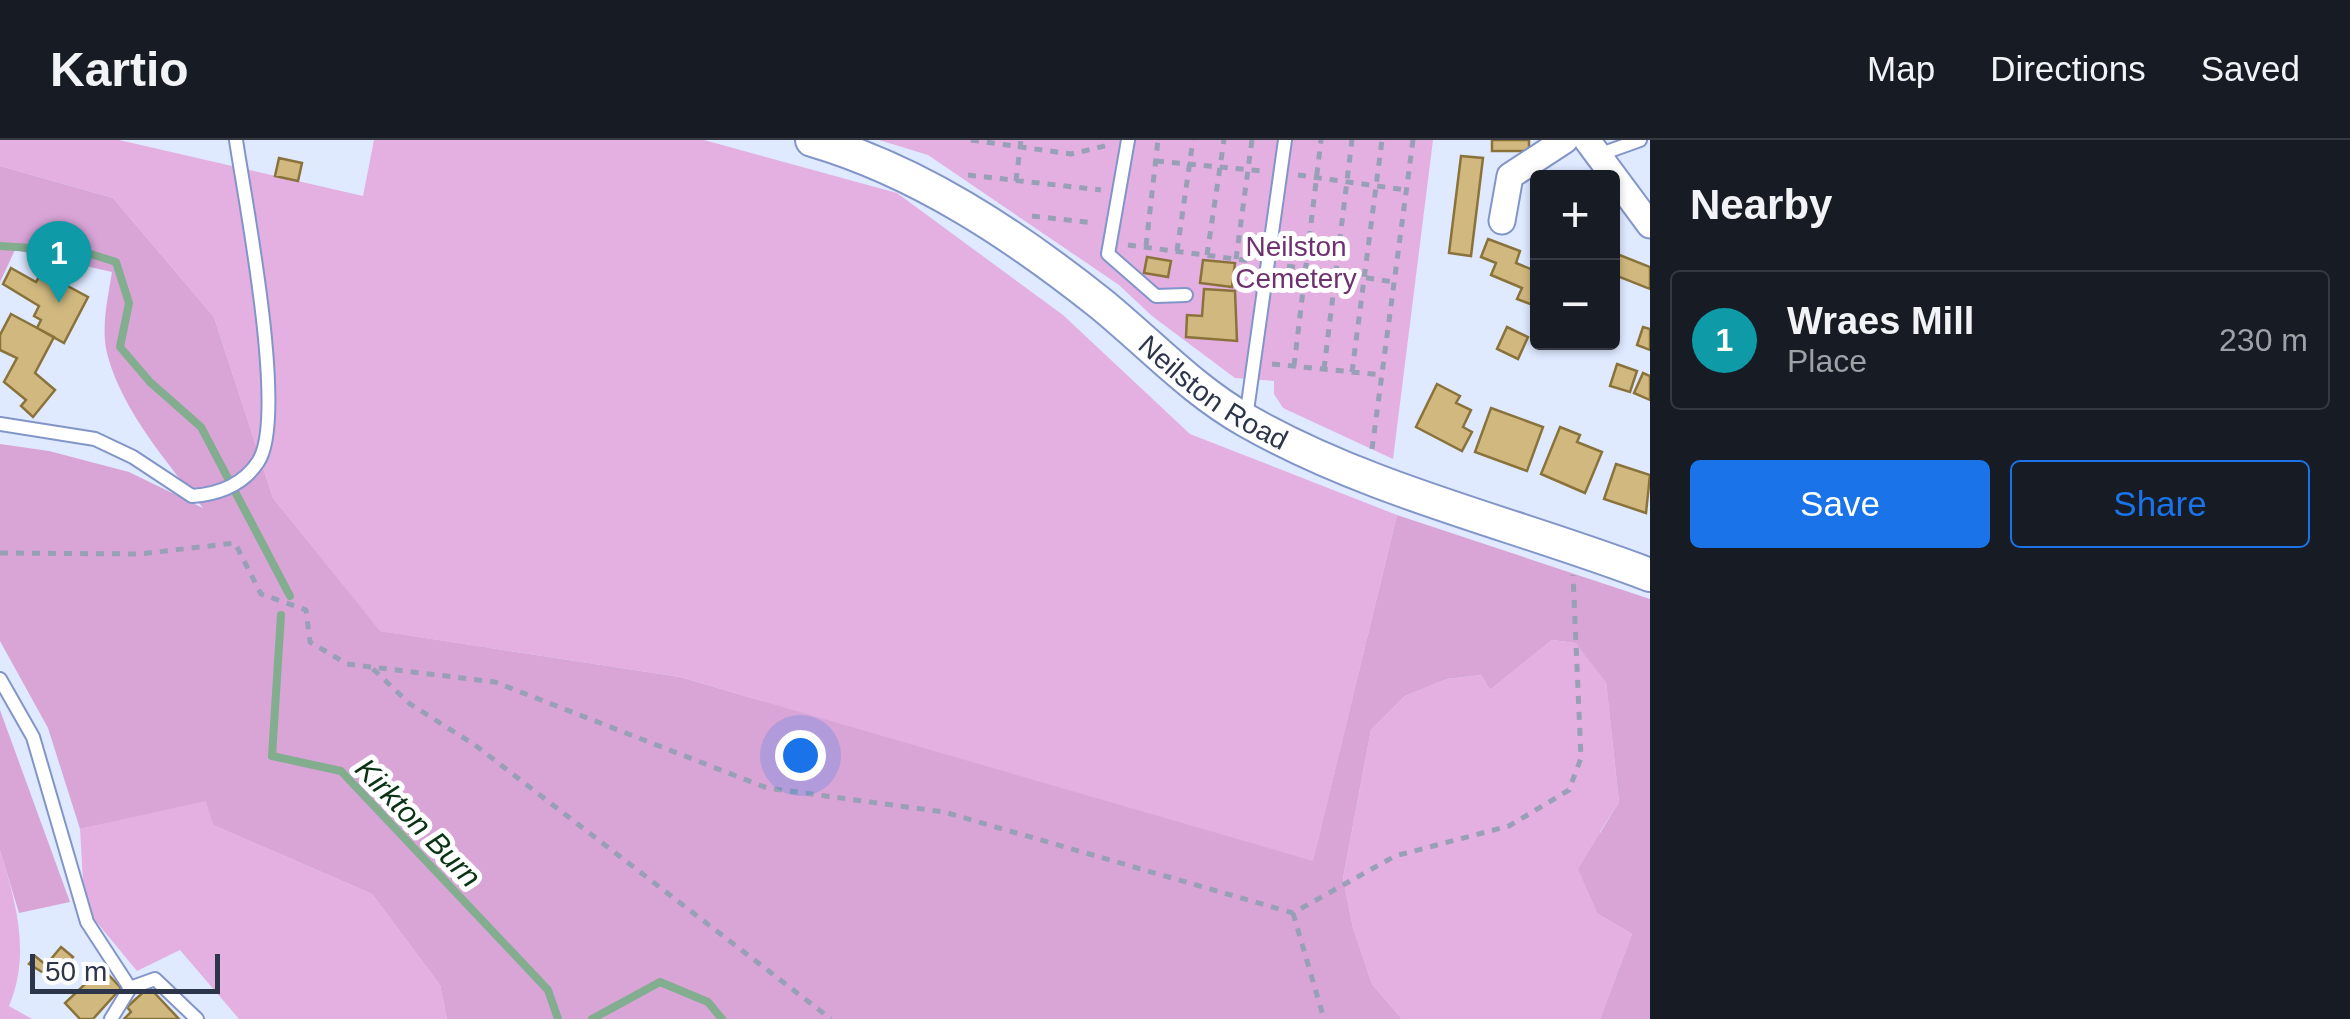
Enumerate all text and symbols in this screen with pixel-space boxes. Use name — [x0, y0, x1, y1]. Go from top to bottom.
text: Kartio — [50, 43, 189, 96]
text: Map — [1867, 49, 1935, 88]
text: Directions — [1990, 49, 2146, 88]
text: Saved — [2201, 49, 2300, 88]
map controls — [1530, 170, 1620, 350]
button: + — [1530, 170, 1620, 260]
text: Nearby — [1690, 181, 1832, 228]
pin: 1 — [27, 220, 92, 303]
park label: Neilston Cemetery — [1235, 231, 1357, 294]
button: − — [1530, 260, 1620, 350]
text: Wraes Mill — [1787, 300, 1974, 342]
text: 1 — [1716, 322, 1733, 358]
text: 230 m — [2219, 322, 2308, 358]
street label: Neilston Road — [1132, 329, 1293, 456]
text: Place — [1787, 343, 1867, 379]
button: Save — [1690, 460, 1990, 548]
button: Share — [2010, 460, 2310, 548]
your location — [775, 730, 826, 781]
water label: Kirkton Burn — [349, 752, 488, 893]
scale bar — [30, 949, 220, 994]
text: 50 m — [45, 956, 107, 987]

